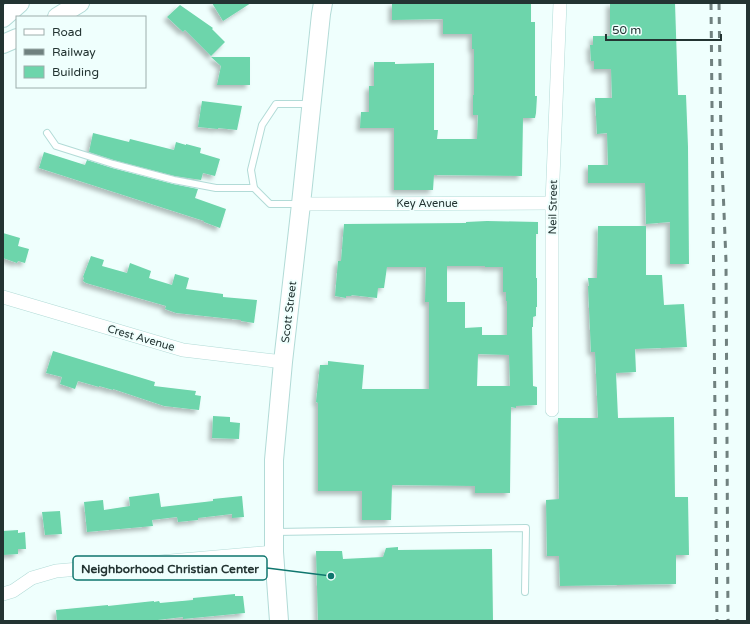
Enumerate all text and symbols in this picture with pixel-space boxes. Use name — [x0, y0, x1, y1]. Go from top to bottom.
legend — [16, 16, 146, 88]
scale bar — [606, 16, 721, 42]
text: 50 m — [612, 23, 641, 37]
text: Road — [52, 25, 82, 39]
text: Railway — [52, 45, 96, 59]
text: Building — [52, 65, 99, 79]
street label: Neil Street — [546, 180, 560, 234]
street label: Key Avenue — [396, 197, 458, 210]
street label: Scott Street — [279, 280, 299, 344]
street label: Crest Avenue — [106, 322, 176, 354]
callout: Neighborhood Christian Center — [73, 556, 267, 580]
text: Neighborhood Christian Center — [81, 562, 259, 577]

